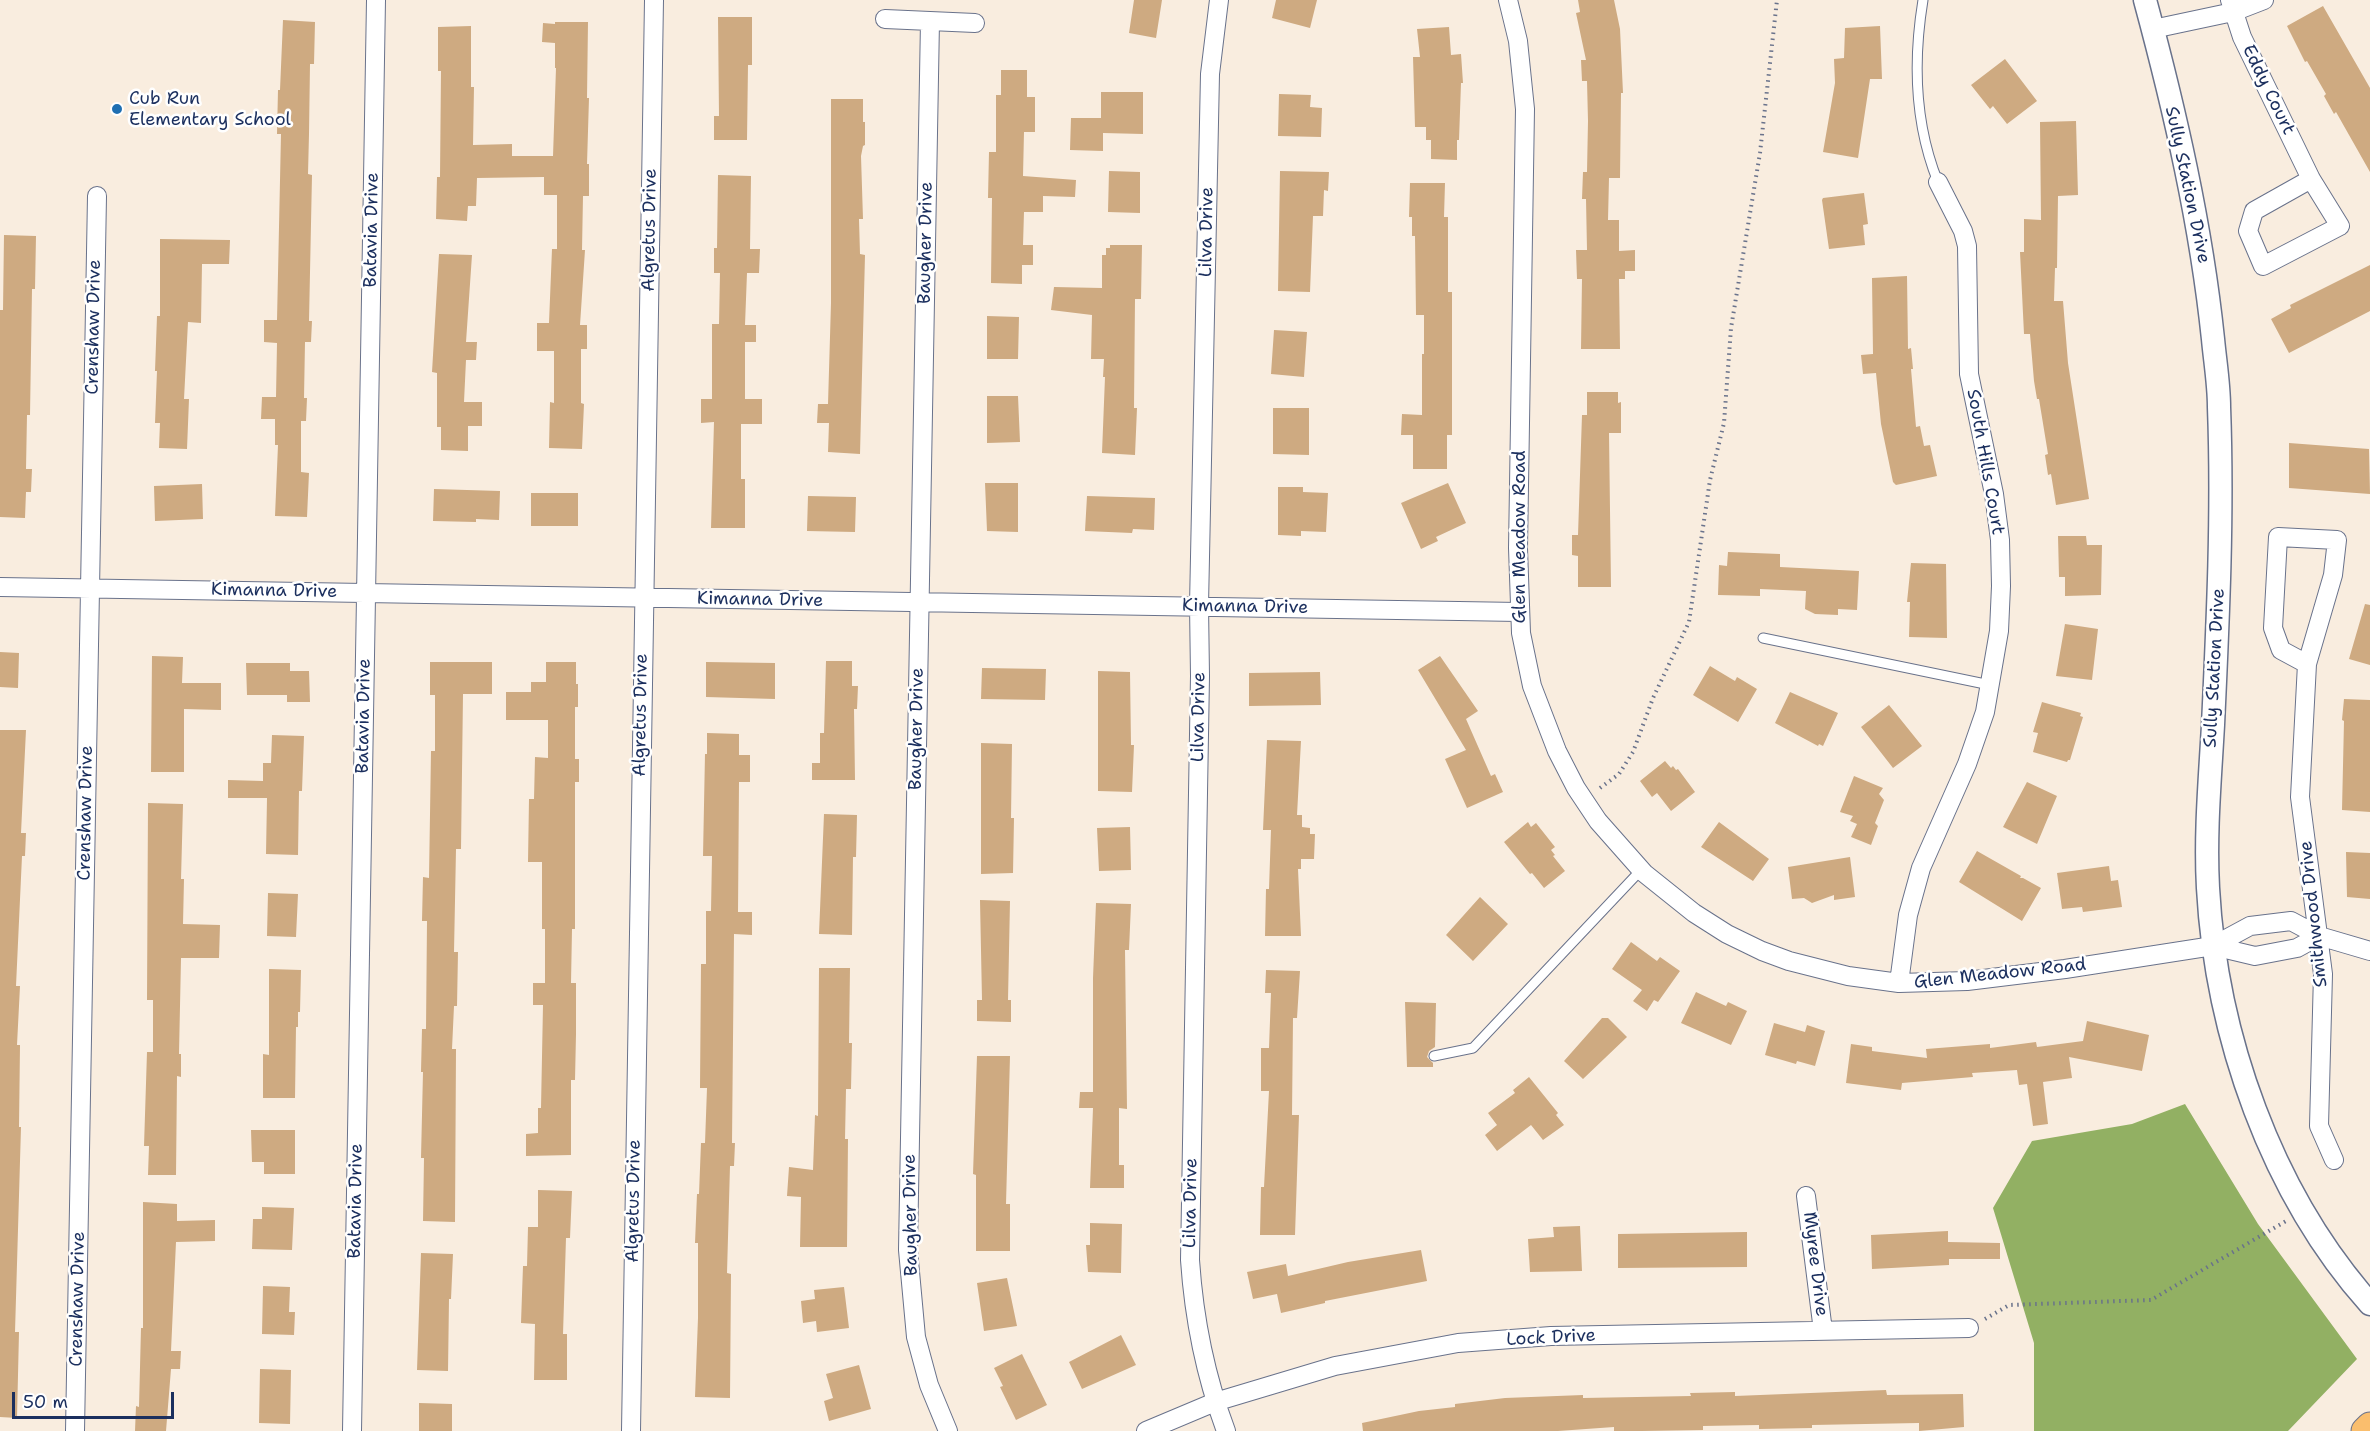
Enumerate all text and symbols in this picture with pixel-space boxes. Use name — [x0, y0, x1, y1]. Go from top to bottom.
street label: Eddy Court — [2237, 42, 2299, 138]
place label: Cub Run Elementary School — [129, 88, 291, 130]
marker: Cub Run Elementary School — [110, 102, 124, 116]
street label: Sully Station Drive — [2160, 105, 2214, 265]
street label: Algretus Drive — [638, 168, 662, 292]
street label: Batavia Drive — [360, 172, 384, 288]
street label: Baugher Drive — [914, 182, 938, 304]
street label: Lilva Drive — [1195, 187, 1219, 277]
street label: Crenshaw Drive — [82, 259, 106, 395]
street label: South Hills Court — [1962, 388, 2008, 536]
street label: Glen Meadow Road — [1509, 450, 1531, 624]
street label: Kimanna Drive — [211, 579, 337, 603]
street label: Kimanna Drive — [697, 588, 823, 612]
street label: Sully Station Drive — [2200, 588, 2230, 748]
street label: Kimanna Drive — [1182, 595, 1308, 619]
street label: Algretus Drive — [629, 653, 653, 777]
street label: Batavia Drive — [352, 658, 376, 774]
street label: Baugher Drive — [905, 668, 929, 790]
street label: Lilva Drive — [1187, 672, 1211, 762]
street label: Crenshaw Drive — [74, 745, 98, 881]
street label: Smithwood Drive — [2296, 840, 2332, 988]
street label: Glen Meadow Road — [1913, 954, 2087, 994]
street label: Algretus Drive — [622, 1139, 646, 1263]
street label: Batavia Drive — [344, 1143, 368, 1259]
street label: Baugher Drive — [899, 1154, 923, 1276]
street label: Lilva Drive — [1179, 1158, 1203, 1248]
street label: Myree Drive — [1798, 1210, 1832, 1318]
street label: Crenshaw Drive — [66, 1231, 90, 1367]
street label: Lock Drive — [1506, 1325, 1596, 1351]
scale bar — [15, 1380, 177, 1418]
text: 50 m — [23, 1390, 68, 1414]

